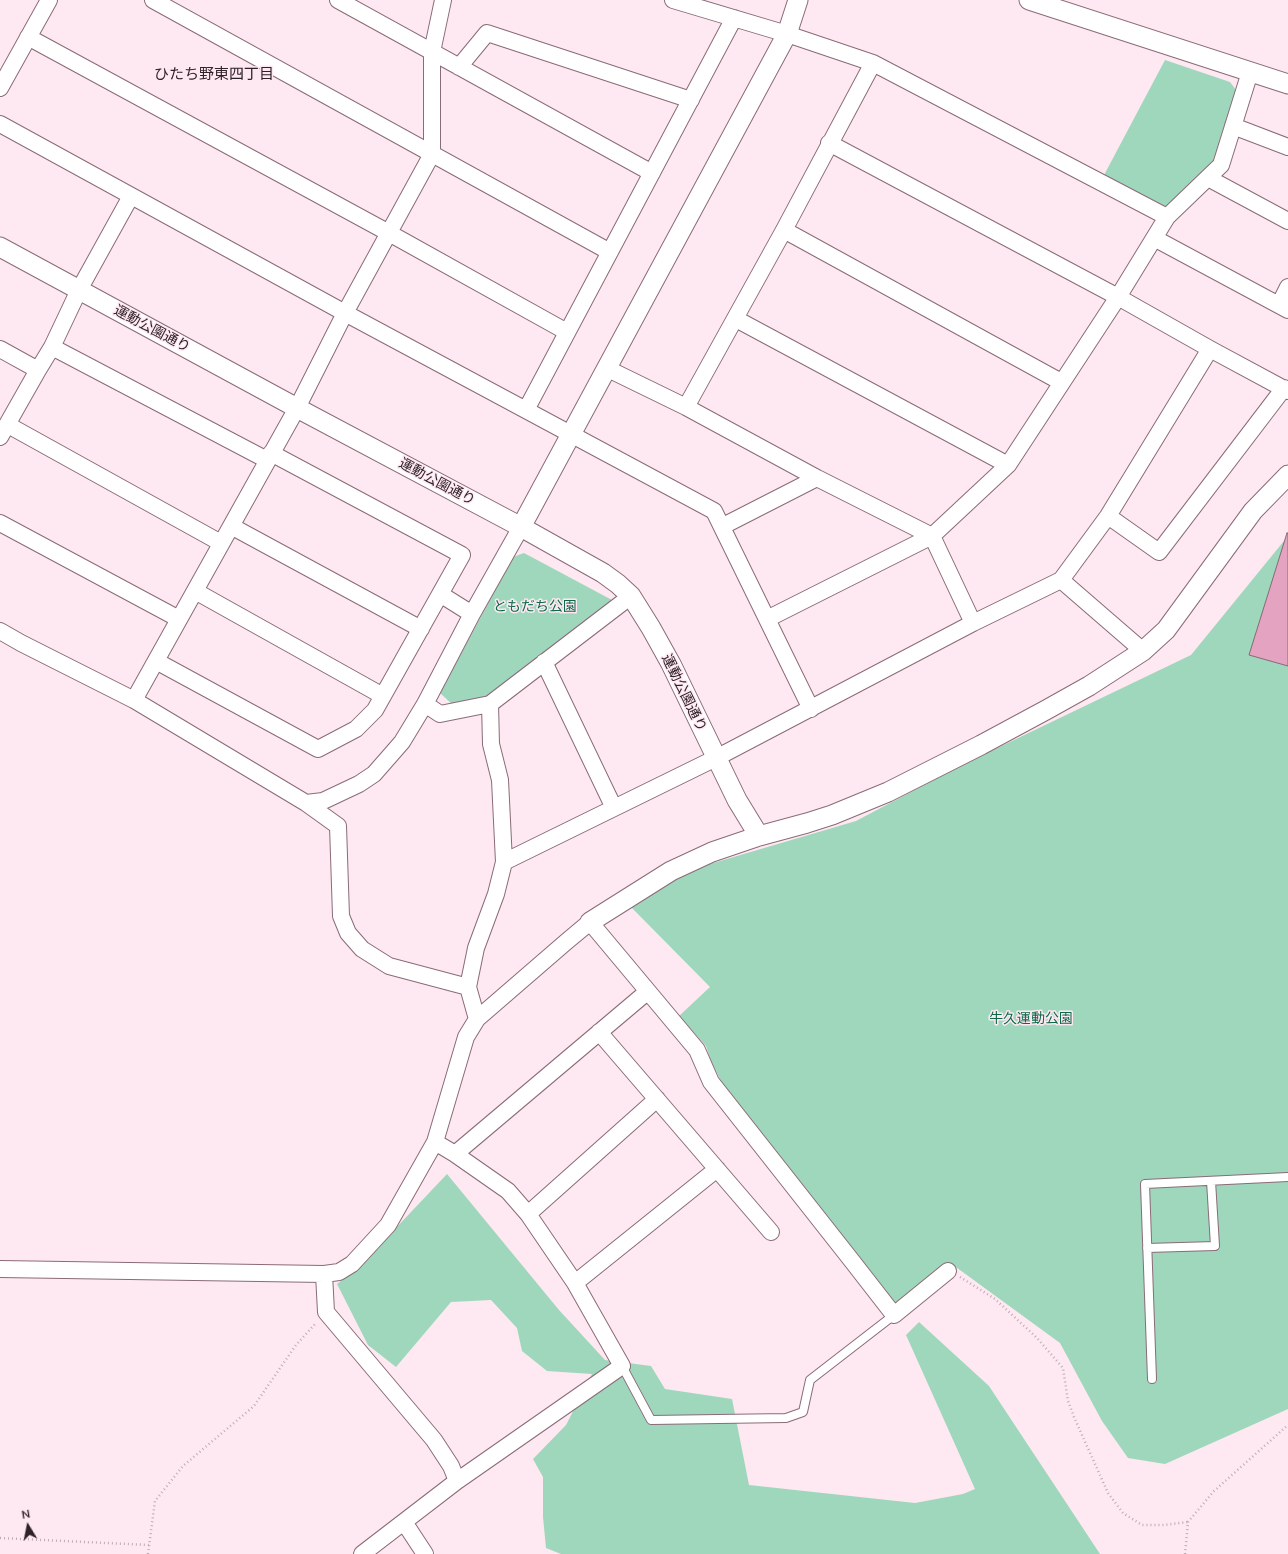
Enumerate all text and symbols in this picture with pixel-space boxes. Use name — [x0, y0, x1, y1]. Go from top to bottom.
district label: ひたち野東四丁目 — [154, 65, 274, 83]
street label: 運動公園通り — [111, 302, 193, 356]
street label: 運動公園通り — [396, 455, 478, 509]
park label: ともだち公園 — [493, 599, 577, 615]
street label: 運動公園通り — [658, 652, 710, 734]
park label: 牛久運動公園 — [989, 1011, 1073, 1027]
north arrow — [8, 1506, 48, 1546]
text: N — [21, 1507, 31, 1522]

